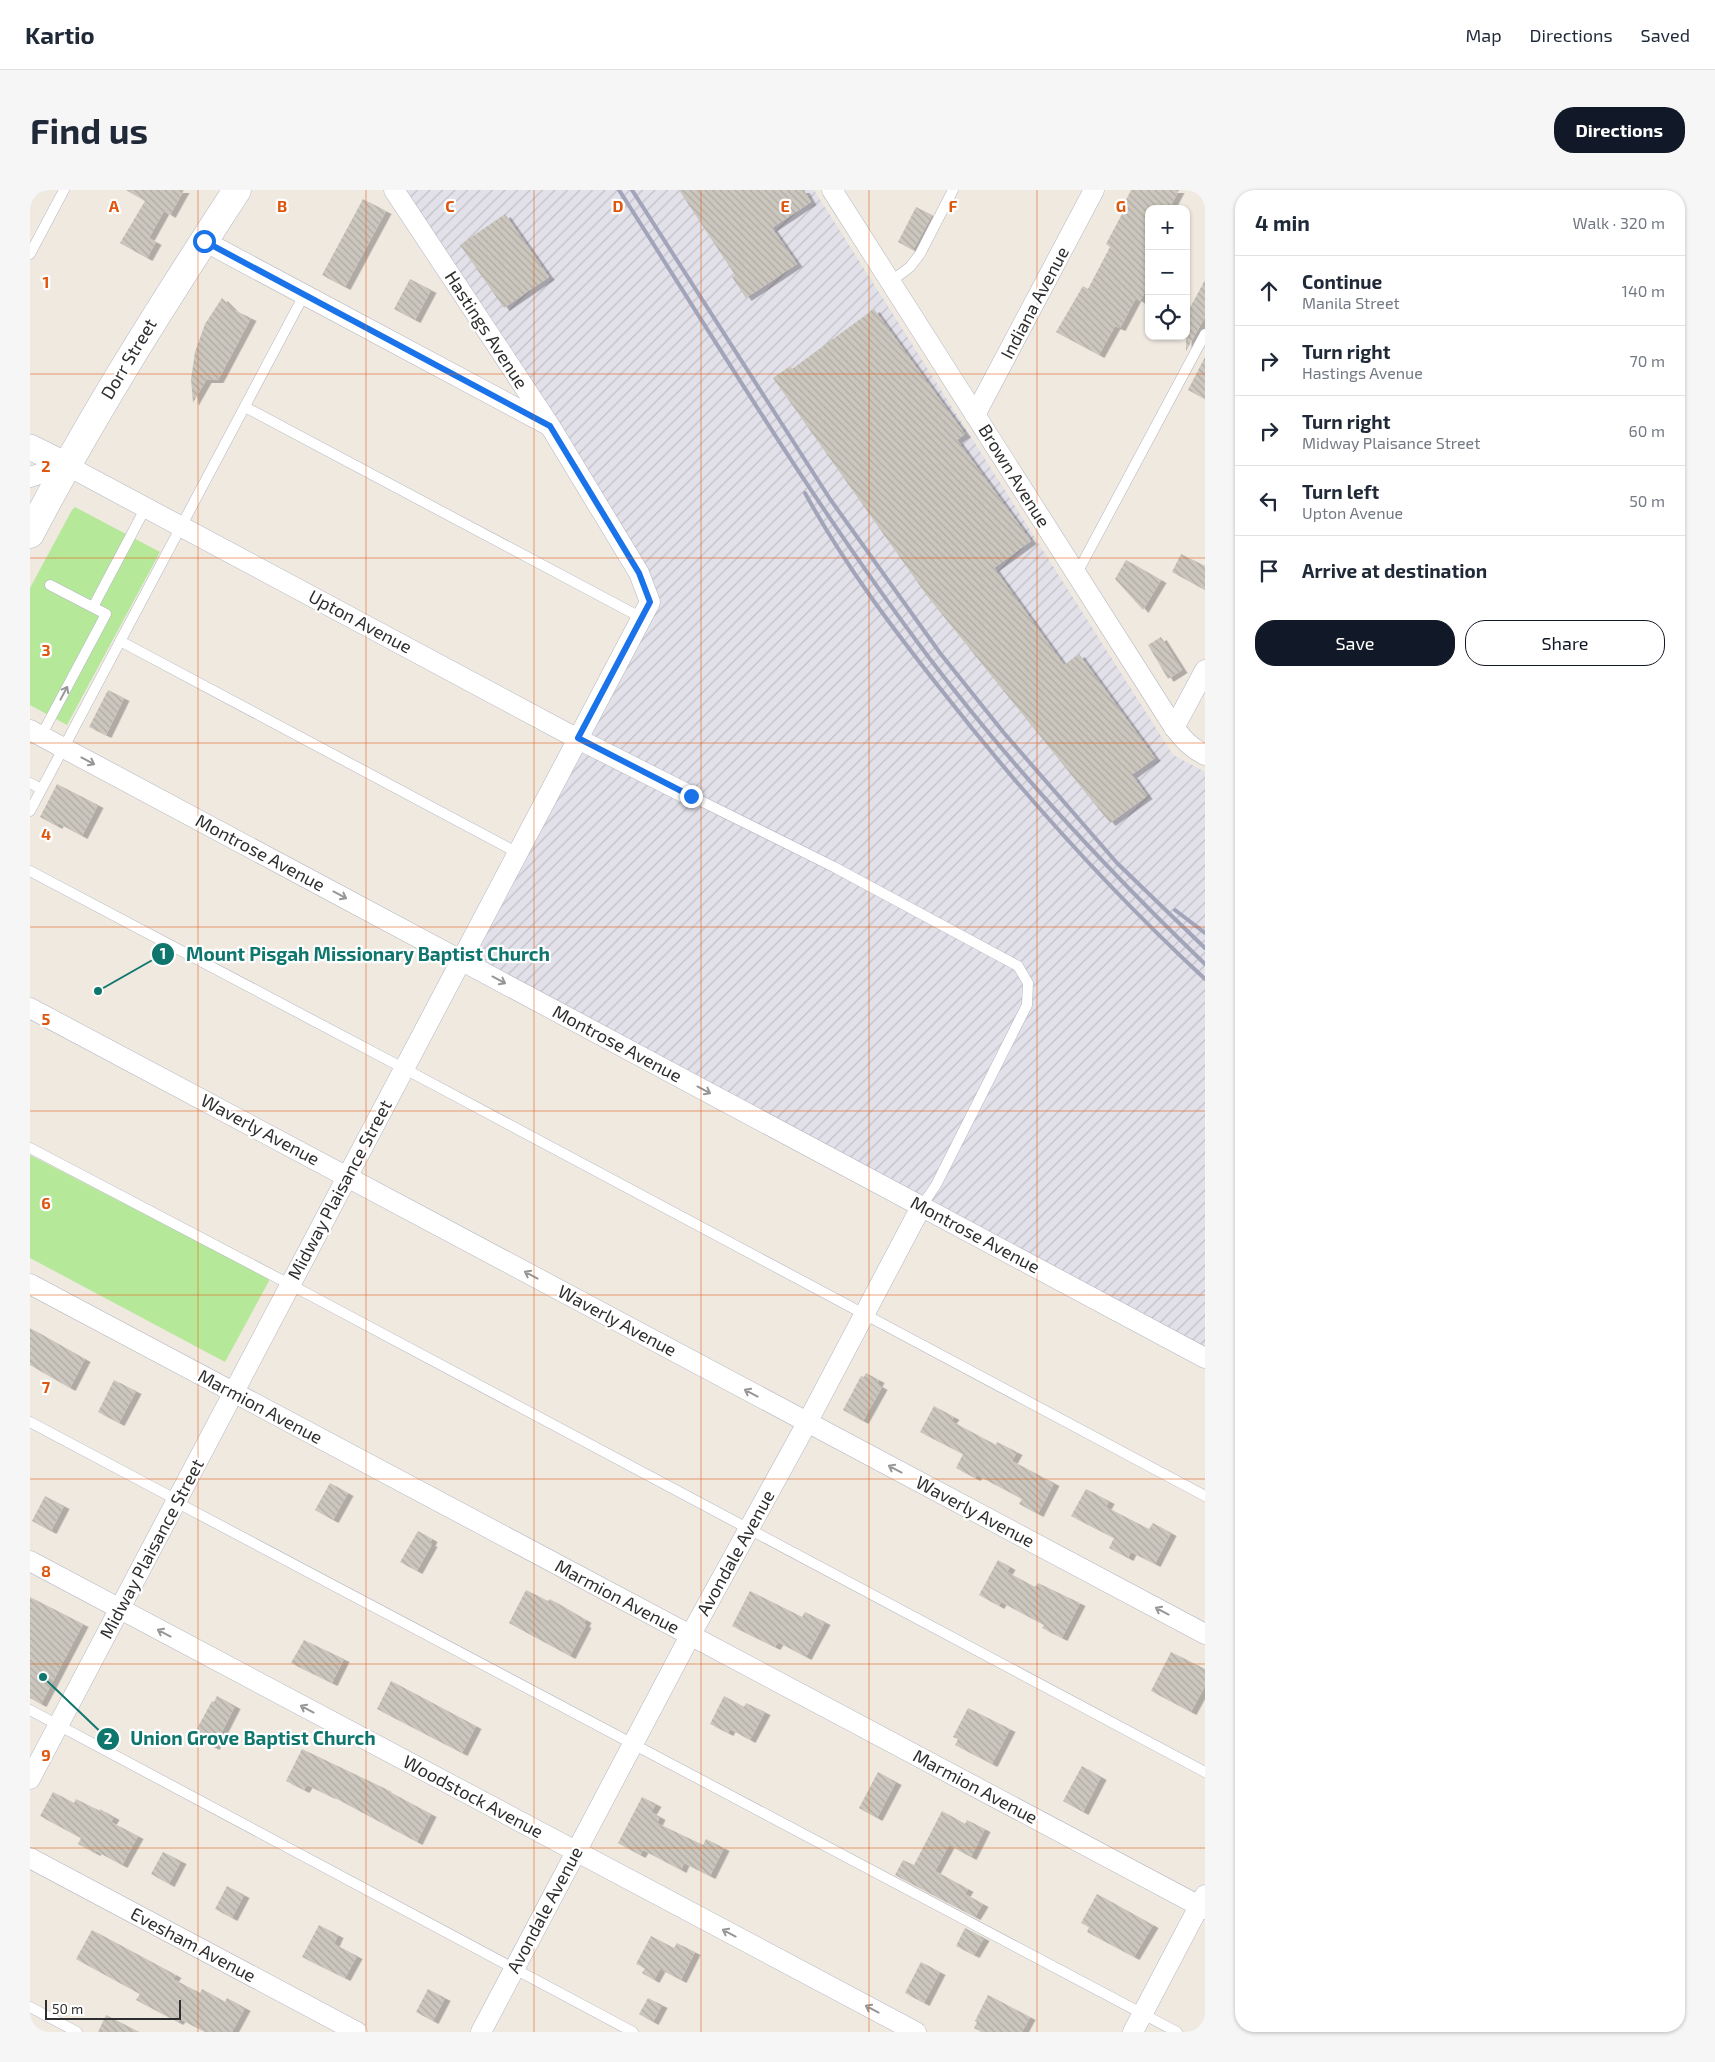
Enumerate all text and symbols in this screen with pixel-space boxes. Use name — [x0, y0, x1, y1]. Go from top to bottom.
text: Kartio — [25, 20, 95, 49]
text: Map — [1465, 24, 1502, 46]
text: Directions — [1530, 24, 1613, 46]
text: Saved — [1641, 24, 1690, 46]
button: Directions — [1554, 107, 1685, 153]
text: Find us — [30, 109, 148, 151]
text: A — [109, 196, 120, 215]
text: B — [277, 196, 287, 215]
text: C — [445, 196, 455, 215]
text: D — [613, 196, 624, 215]
text: E — [780, 196, 790, 215]
text: F — [949, 196, 958, 215]
text: G — [1116, 196, 1126, 215]
map controls — [1145, 205, 1190, 340]
button: + — [1145, 205, 1190, 250]
text: 4 min — [1255, 210, 1310, 235]
text: Walk · 320 m — [1572, 213, 1665, 232]
route start — [193, 230, 216, 253]
street label: Indiana Avenue — [995, 243, 1073, 362]
button: − — [1145, 250, 1190, 295]
street label: Hastings Avenue — [441, 266, 533, 392]
text: Continue — [1302, 270, 1382, 293]
text: 1 — [43, 272, 49, 291]
icon: ahead — [1255, 277, 1283, 305]
text: 140 m — [1622, 281, 1665, 300]
text: Manila Street — [1302, 293, 1400, 312]
button: locate — [1145, 295, 1190, 340]
street label: Dorr Street — [95, 314, 161, 403]
text: Turn right — [1302, 340, 1390, 363]
icon: right — [1255, 347, 1283, 375]
text: 70 m — [1630, 351, 1665, 370]
text: Hastings Avenue — [1302, 363, 1423, 382]
text: Turn right — [1302, 410, 1390, 433]
icon: right — [1255, 417, 1283, 445]
street label: Brown Avenue — [974, 420, 1055, 531]
text: 60 m — [1629, 421, 1665, 440]
text: Midway Plaisance Street — [1302, 433, 1480, 452]
text: 2 — [41, 456, 51, 475]
text: Turn left — [1302, 480, 1379, 503]
icon: left — [1255, 487, 1283, 515]
text: 50 m — [1629, 491, 1665, 510]
text: Upton Avenue — [1302, 503, 1403, 522]
icon: arrive — [1255, 557, 1283, 585]
text: Arrive at destination — [1302, 559, 1487, 582]
street label: Upton Avenue — [305, 585, 416, 658]
button: Save — [1255, 620, 1455, 666]
button: Share — [1465, 620, 1665, 666]
text: 3 — [41, 640, 51, 659]
one-way arrow — [60, 686, 69, 701]
one-way arrow — [81, 757, 95, 767]
route end — [680, 785, 703, 808]
street label: Montrose Avenue — [192, 809, 329, 895]
text: 4 — [41, 824, 51, 843]
one-way arrow — [332, 891, 347, 901]
callout: Mount Pisgah Missionary Baptist Church — [151, 937, 560, 971]
text: Mount Pisgah Missionary Baptist Church — [186, 942, 550, 966]
text: 1 — [160, 944, 166, 962]
one-way arrow — [491, 975, 506, 985]
street label: Montrose Avenue — [549, 1000, 686, 1086]
text: 5 — [42, 1009, 51, 1028]
one-way arrow — [696, 1085, 711, 1095]
street label: Waverly Avenue — [197, 1089, 323, 1170]
street label: Midway Plaisance Street — [282, 1096, 396, 1283]
street label: Montrose Avenue — [907, 1191, 1044, 1277]
text: 6 — [41, 1193, 51, 1212]
one-way arrow — [523, 1270, 538, 1280]
street label: Waverly Avenue — [554, 1280, 680, 1361]
street label: Marmion Avenue — [195, 1364, 326, 1448]
text: 7 — [42, 1377, 51, 1396]
one-way arrow — [744, 1388, 759, 1397]
street label: Midway Plaisance Street — [94, 1455, 208, 1642]
one-way arrow — [887, 1464, 902, 1474]
street label: Waverly Avenue — [912, 1471, 1038, 1552]
street label: Avondale Avenue — [692, 1486, 779, 1619]
street label: Marmion Avenue — [552, 1554, 683, 1638]
text: 8 — [41, 1561, 51, 1580]
one-way arrow — [1155, 1606, 1170, 1615]
one-way arrow — [157, 1627, 172, 1637]
one-way arrow — [300, 1704, 315, 1714]
callout: Union Grove Baptist Church — [96, 1722, 386, 1756]
text: Union Grove Baptist Church — [130, 1726, 376, 1749]
text: 2 — [104, 1729, 113, 1747]
street label: Marmion Avenue — [910, 1744, 1041, 1828]
text: 9 — [41, 1745, 51, 1764]
street label: Woodstock Avenue — [400, 1750, 547, 1842]
street label: Avondale Avenue — [502, 1843, 587, 1977]
street label: Evesham Avenue — [127, 1902, 260, 1986]
one-way arrow — [722, 1928, 737, 1937]
scale bar — [45, 1997, 181, 2020]
text: 50 m — [52, 2000, 83, 2017]
one-way arrow — [865, 2004, 880, 2014]

